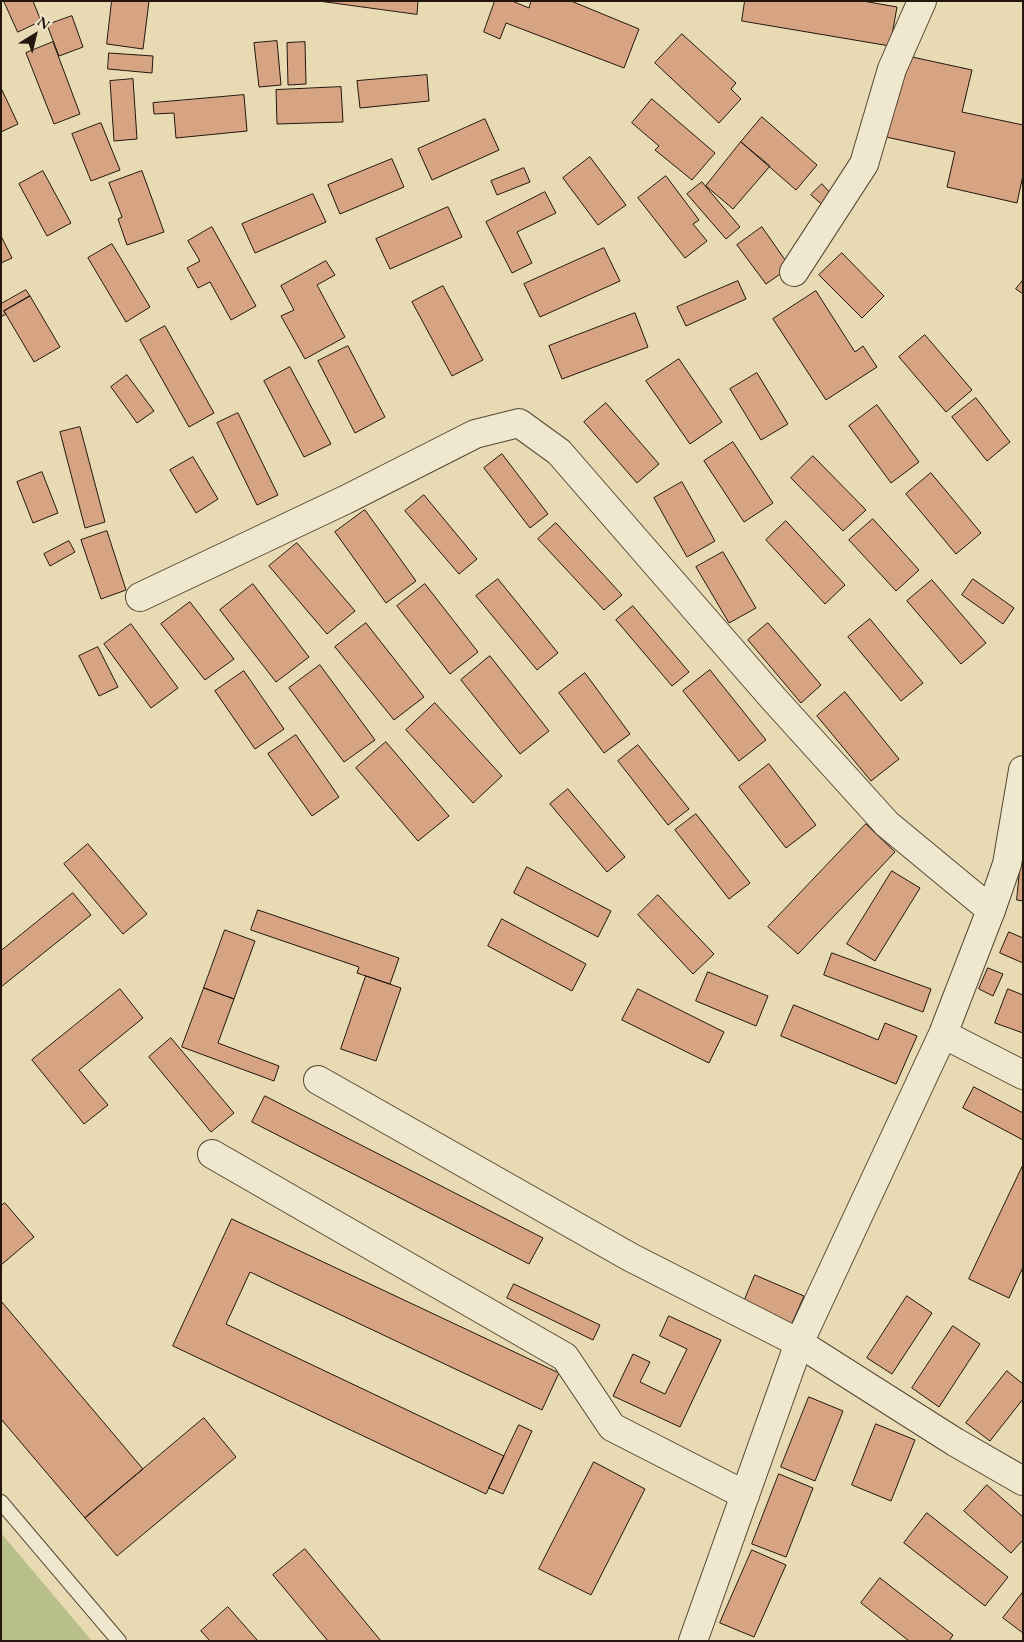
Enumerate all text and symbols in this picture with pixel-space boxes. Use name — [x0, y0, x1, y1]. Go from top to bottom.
north arrow — [10, 10, 60, 60]
text: N — [34, 12, 54, 33]

